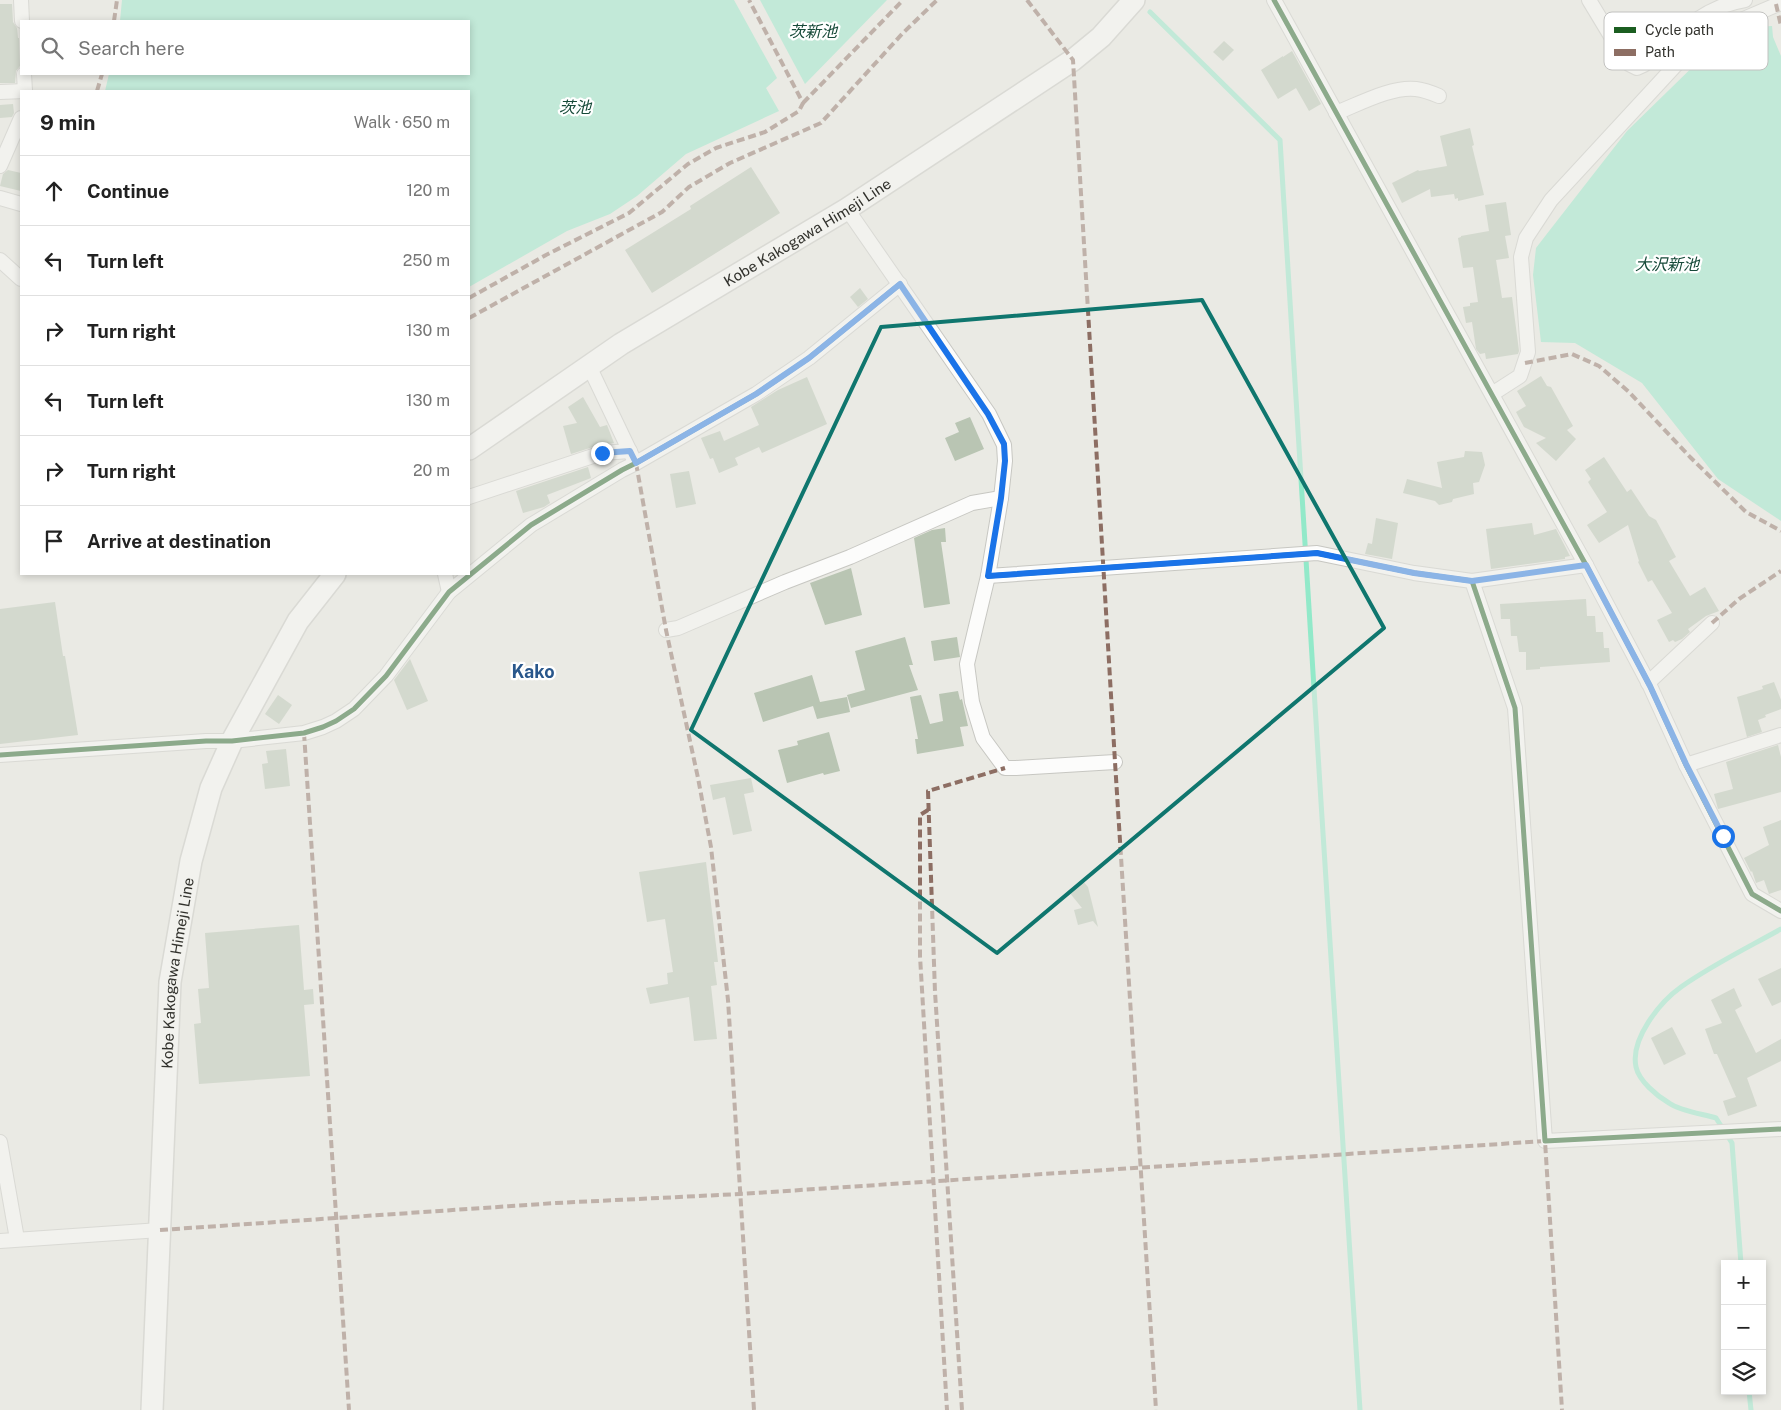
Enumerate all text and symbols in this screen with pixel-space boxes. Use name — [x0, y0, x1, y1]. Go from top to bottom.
legend — [1604, 12, 1768, 70]
search box — [20, 20, 470, 75]
water label: 茨新池 — [789, 22, 839, 41]
text: Cycle path — [1645, 22, 1714, 38]
icon: search — [38, 34, 66, 62]
text: Search here — [78, 37, 185, 59]
text: Path — [1645, 44, 1675, 60]
water label: 茨池 — [559, 98, 593, 117]
text: 9 min — [40, 110, 96, 135]
text: Walk · 650 m — [354, 113, 450, 132]
street label: Kobe Kakogawa Himeji Line — [720, 174, 894, 289]
icon: ahead — [40, 177, 68, 205]
text: Continue — [87, 180, 169, 202]
text: 120 m — [406, 181, 450, 200]
icon: left — [40, 247, 68, 275]
text: Turn left — [87, 250, 164, 272]
text: 250 m — [403, 251, 450, 270]
water label: 大沢新池 — [1635, 255, 1701, 274]
icon: right — [40, 317, 68, 345]
text: Turn right — [87, 320, 176, 342]
text: 130 m — [406, 321, 450, 340]
icon: left — [40, 387, 68, 415]
text: Turn left — [87, 390, 164, 412]
text: 130 m — [406, 391, 450, 410]
route end — [591, 442, 614, 465]
icon: right — [40, 457, 68, 485]
text: Turn right — [87, 460, 176, 482]
text: 20 m — [413, 461, 450, 480]
icon: arrive — [40, 527, 68, 555]
text: Arrive at destination — [87, 530, 271, 552]
district label: Kako — [511, 661, 555, 682]
route start — [1712, 825, 1735, 848]
street label: Kobe Kakogawa Himeji Line — [158, 876, 196, 1069]
map controls — [1721, 1260, 1766, 1395]
button: + — [1721, 1260, 1766, 1305]
button: − — [1721, 1305, 1766, 1350]
button: layers — [1721, 1350, 1766, 1395]

